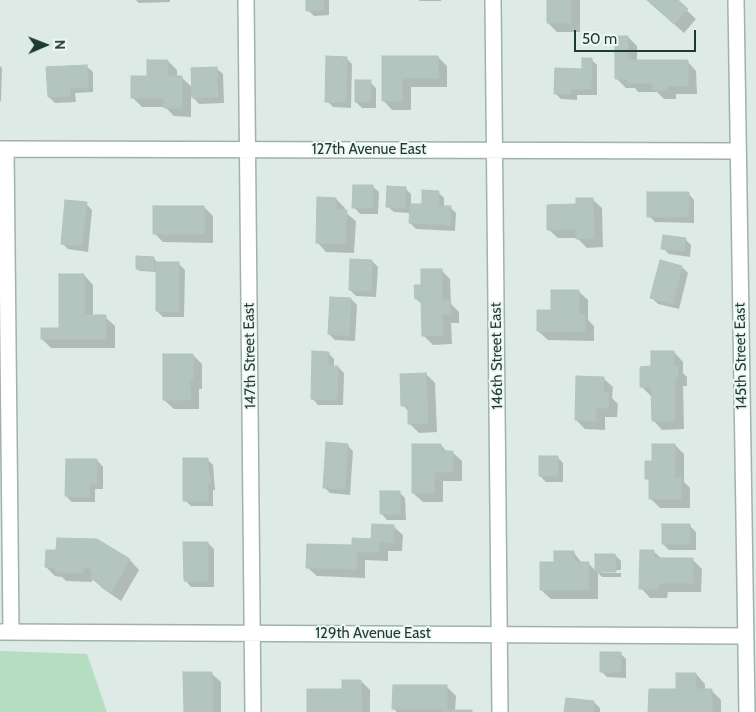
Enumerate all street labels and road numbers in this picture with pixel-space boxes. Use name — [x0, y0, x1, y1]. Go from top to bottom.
street label: 127th Avenue East — [312, 141, 426, 159]
street label: 146th Street East — [487, 302, 507, 410]
street label: 145th Street East — [731, 302, 751, 410]
street label: 147th Street East — [240, 303, 260, 409]
street label: 129th Avenue East — [315, 625, 431, 643]

